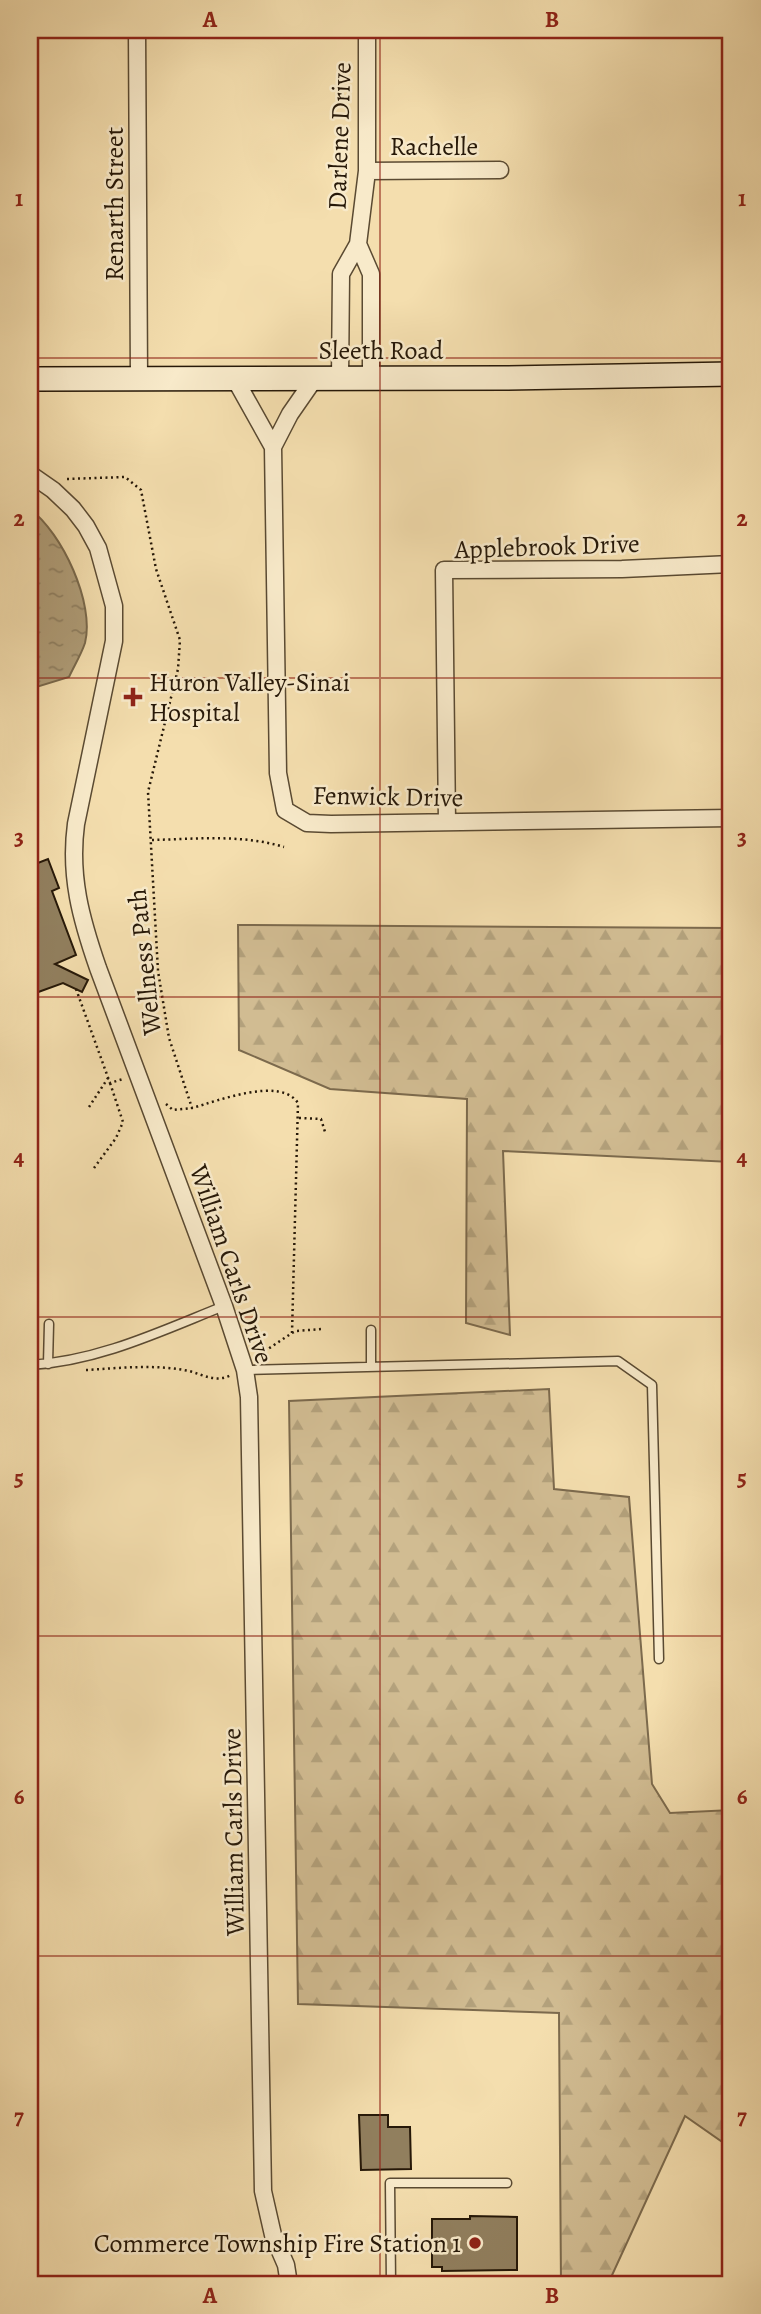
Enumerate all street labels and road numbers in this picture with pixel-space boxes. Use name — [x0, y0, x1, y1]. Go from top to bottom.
street label: Darlene Drive — [319, 62, 360, 210]
street label: Renarth Street — [97, 126, 132, 281]
street label: Rachelle — [390, 129, 478, 164]
street label: Sleeth Road — [319, 333, 443, 368]
street label: Applebrook Drive — [453, 526, 640, 567]
street label: Fenwick Drive — [312, 778, 464, 815]
street label: Wellness Path — [119, 887, 170, 1038]
street label: William Carls Drive — [181, 1159, 282, 1368]
street label: William Carls Drive — [214, 1728, 253, 1937]

